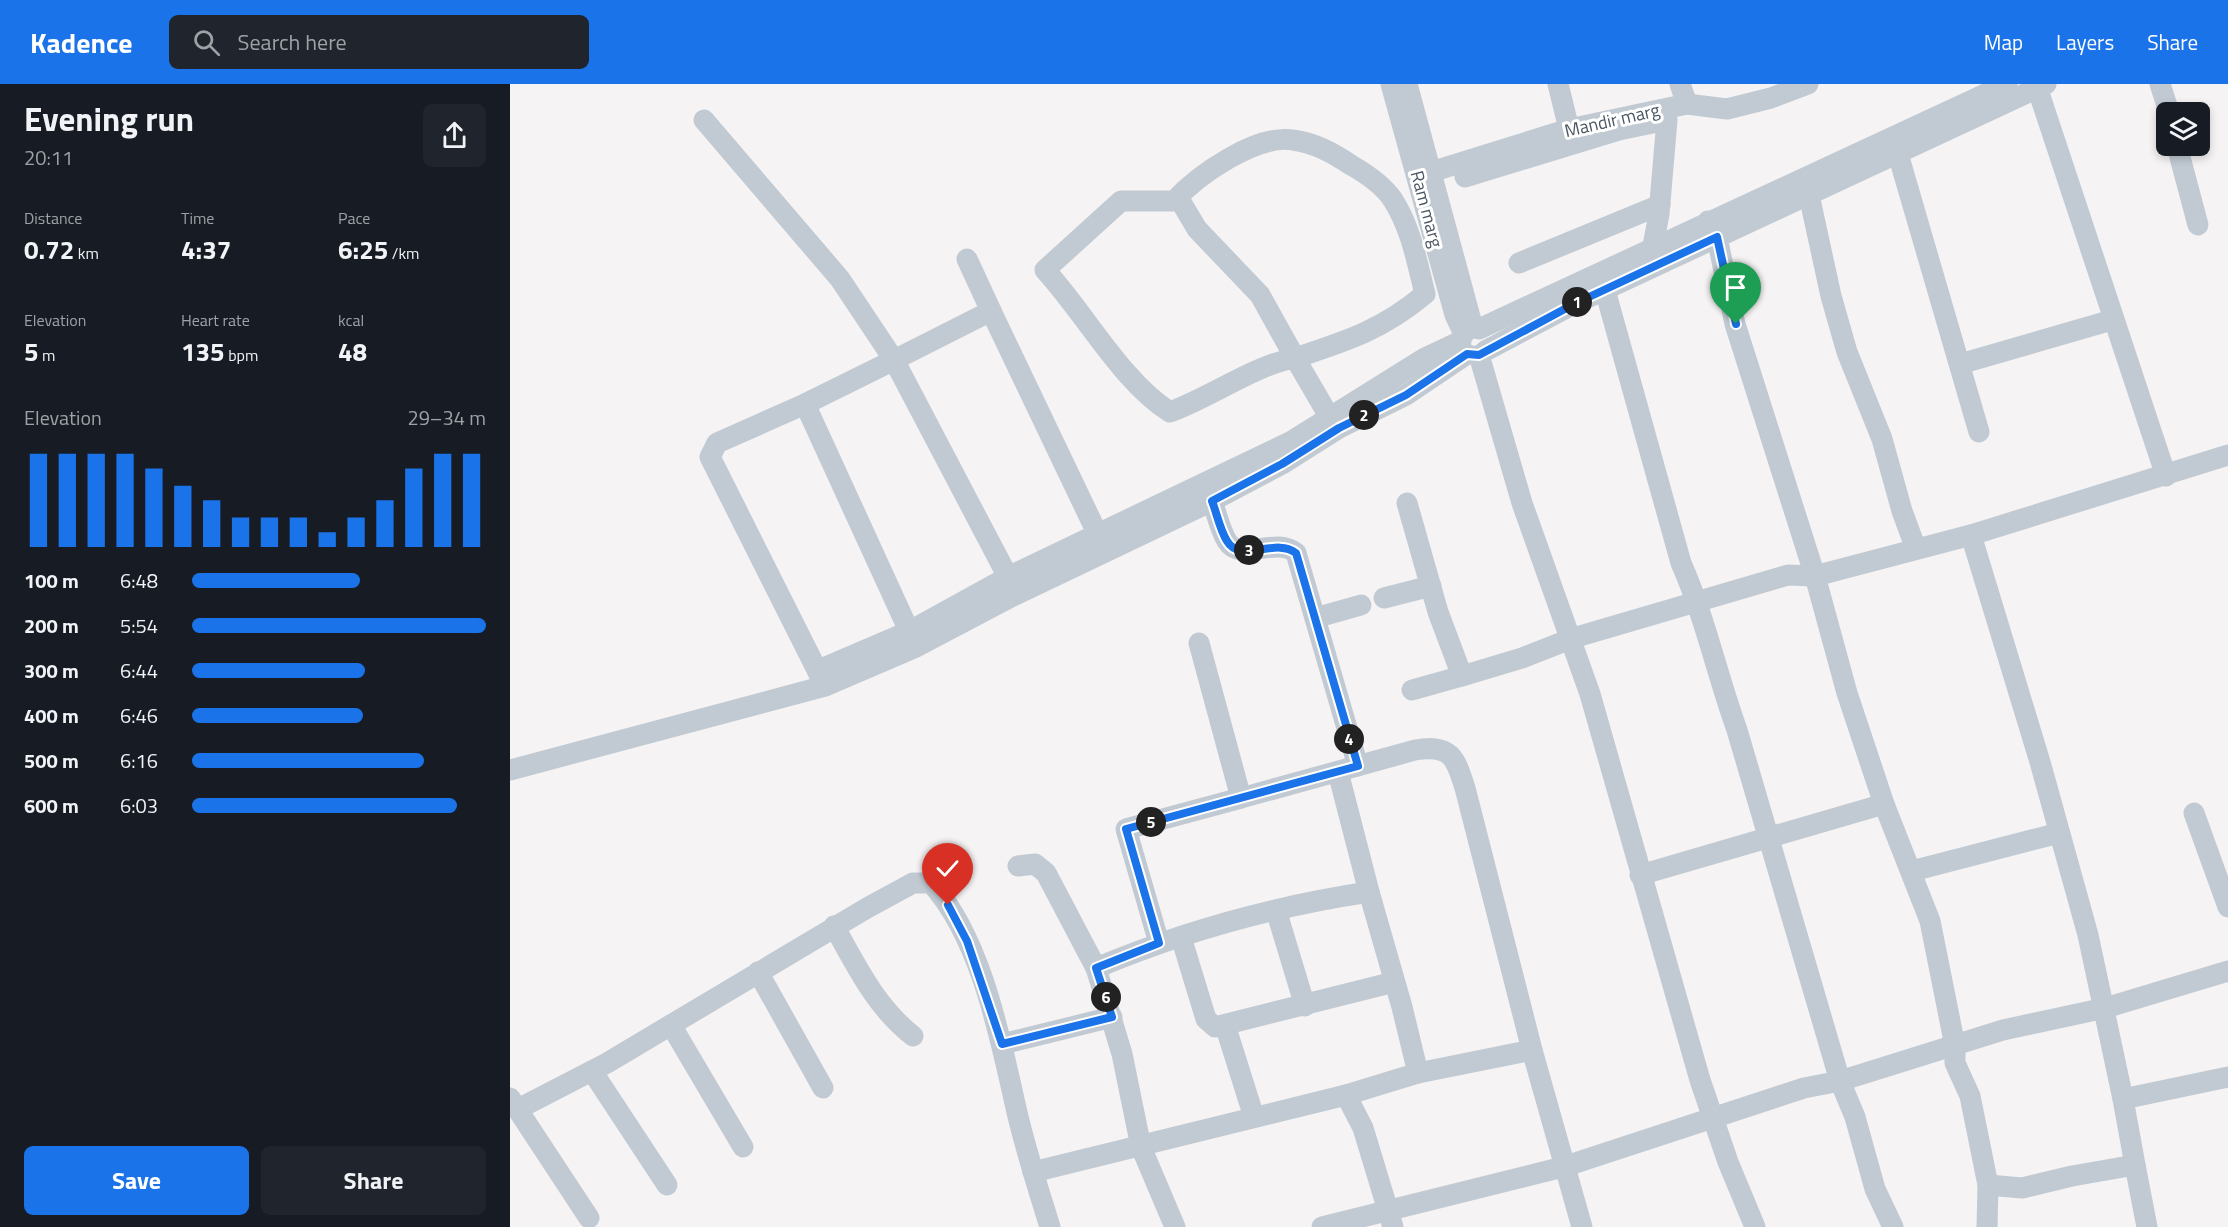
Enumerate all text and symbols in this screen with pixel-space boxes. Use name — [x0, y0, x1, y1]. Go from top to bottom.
search box — [169, 15, 589, 69]
text: Kadence — [30, 21, 133, 64]
text: Search here — [238, 25, 347, 59]
icon: search — [190, 26, 223, 59]
text: Map — [1984, 26, 2023, 58]
text: Layers — [2056, 26, 2114, 58]
text: Share — [2147, 26, 2198, 58]
text: Evening run — [24, 94, 194, 144]
street label: Mandir marg — [1562, 96, 1662, 144]
map controls — [2156, 102, 2210, 156]
button: layers — [2156, 102, 2210, 156]
button: share — [423, 104, 486, 167]
text: 20:11 — [24, 142, 73, 173]
street label: Ram marg — [1404, 168, 1450, 250]
text: Distance — [24, 206, 82, 230]
text: Time — [181, 206, 214, 230]
text: Pace — [338, 206, 370, 230]
text: 0.72 — [24, 230, 74, 269]
text: 4:37 — [181, 230, 231, 269]
text: 6:25 — [338, 230, 388, 269]
text: km — [74, 241, 99, 265]
text: /km — [388, 241, 420, 265]
pin — [1710, 262, 1761, 324]
icon: arrive — [1719, 271, 1752, 304]
pin: 1 — [1562, 287, 1592, 317]
text: 1 — [1573, 290, 1581, 314]
text: Elevation — [24, 308, 86, 332]
text: Heart rate — [181, 308, 250, 332]
text: kcal — [338, 308, 364, 332]
text: 5 — [24, 332, 39, 371]
text: 135 — [181, 332, 225, 371]
text: 48 — [338, 332, 367, 371]
text: m — [39, 343, 55, 367]
text: bpm — [225, 343, 258, 367]
pin: 2 — [1349, 400, 1379, 430]
text: Elevation — [24, 402, 102, 433]
text: 29–34 m — [407, 402, 486, 433]
text: 2 — [1360, 403, 1368, 427]
pin: 3 — [1234, 535, 1264, 565]
text: 3 — [1245, 538, 1253, 562]
text: 100 m — [24, 565, 79, 596]
text: 6:48 — [120, 565, 158, 596]
text: 200 m — [24, 610, 79, 641]
text: 5:54 — [120, 610, 158, 641]
text: 300 m — [24, 655, 79, 686]
text: 6:44 — [120, 655, 158, 686]
text: 400 m — [24, 700, 79, 731]
text: 6:46 — [120, 700, 158, 731]
pin: 4 — [1334, 724, 1364, 754]
text: 4 — [1345, 727, 1353, 751]
text: 500 m — [24, 745, 79, 776]
text: 6:16 — [120, 745, 158, 776]
text: 600 m — [24, 790, 79, 821]
text: 6:03 — [120, 790, 158, 821]
pin: 5 — [1136, 807, 1166, 837]
text: 5 — [1147, 810, 1155, 834]
pin — [922, 843, 973, 905]
icon: check — [931, 852, 964, 885]
pin: 6 — [1091, 982, 1121, 1012]
text: 6 — [1102, 985, 1110, 1009]
button: Save — [24, 1146, 249, 1215]
button: Share — [261, 1146, 486, 1215]

